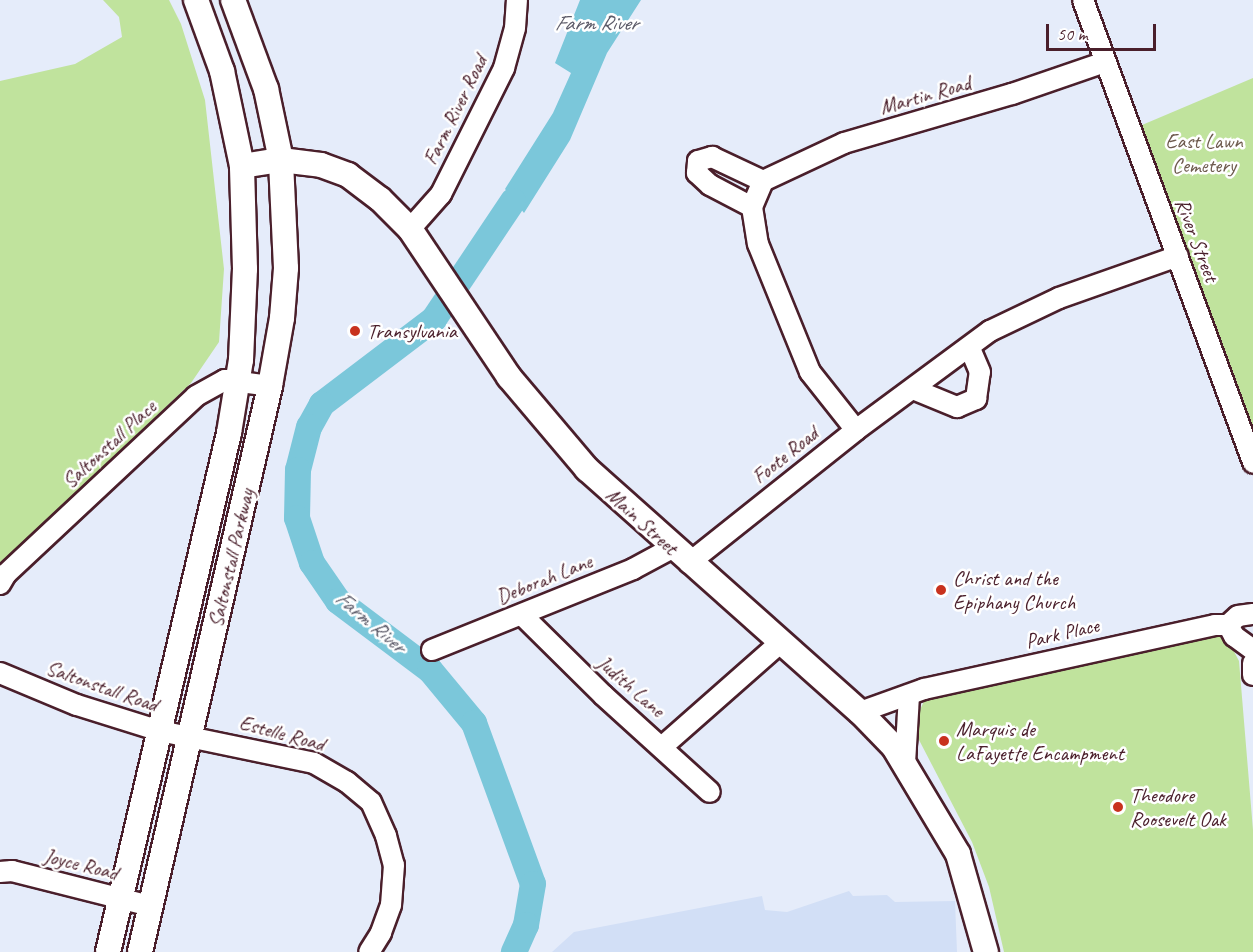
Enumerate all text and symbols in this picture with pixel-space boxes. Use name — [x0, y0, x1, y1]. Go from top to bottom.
water label: Farm River — [554, 11, 638, 37]
scale bar — [1049, 12, 1158, 50]
text: 50 m — [1057, 23, 1088, 45]
street label: Farm River Road — [417, 50, 493, 170]
street label: Martin Road — [877, 70, 973, 120]
park label: East Lawn Cemetery — [1165, 128, 1243, 178]
street label: River Street — [1170, 195, 1224, 285]
place label: Transylvania — [367, 318, 457, 344]
marker: Transylvania — [348, 324, 362, 338]
street label: Saltonstall Place — [57, 394, 161, 494]
street label: Foote Road — [747, 421, 823, 489]
street label: Main Street — [601, 482, 683, 560]
street label: Saltonstall Parkway — [203, 486, 259, 630]
street label: Deborah Lane — [493, 548, 595, 610]
place label: Christ and the Epiphany Church — [953, 565, 1076, 615]
marker: Christ and the Epiphany Church — [934, 583, 948, 597]
water label: Farm River — [329, 585, 411, 659]
street label: Park Place — [1022, 612, 1102, 654]
street label: Judith Lane — [592, 650, 670, 722]
street label: Saltonstall Road — [43, 655, 161, 717]
street label: Estelle Road — [237, 710, 327, 756]
place label: Marquis de LaFayette Encampment — [956, 716, 1124, 766]
marker: Marquis de LaFayette Encampment — [937, 734, 951, 748]
place label: Theodore Roosevelt Oak — [1130, 782, 1226, 832]
marker: Theodore Roosevelt Oak — [1111, 800, 1125, 814]
street label: Joyce Road — [42, 843, 120, 885]

